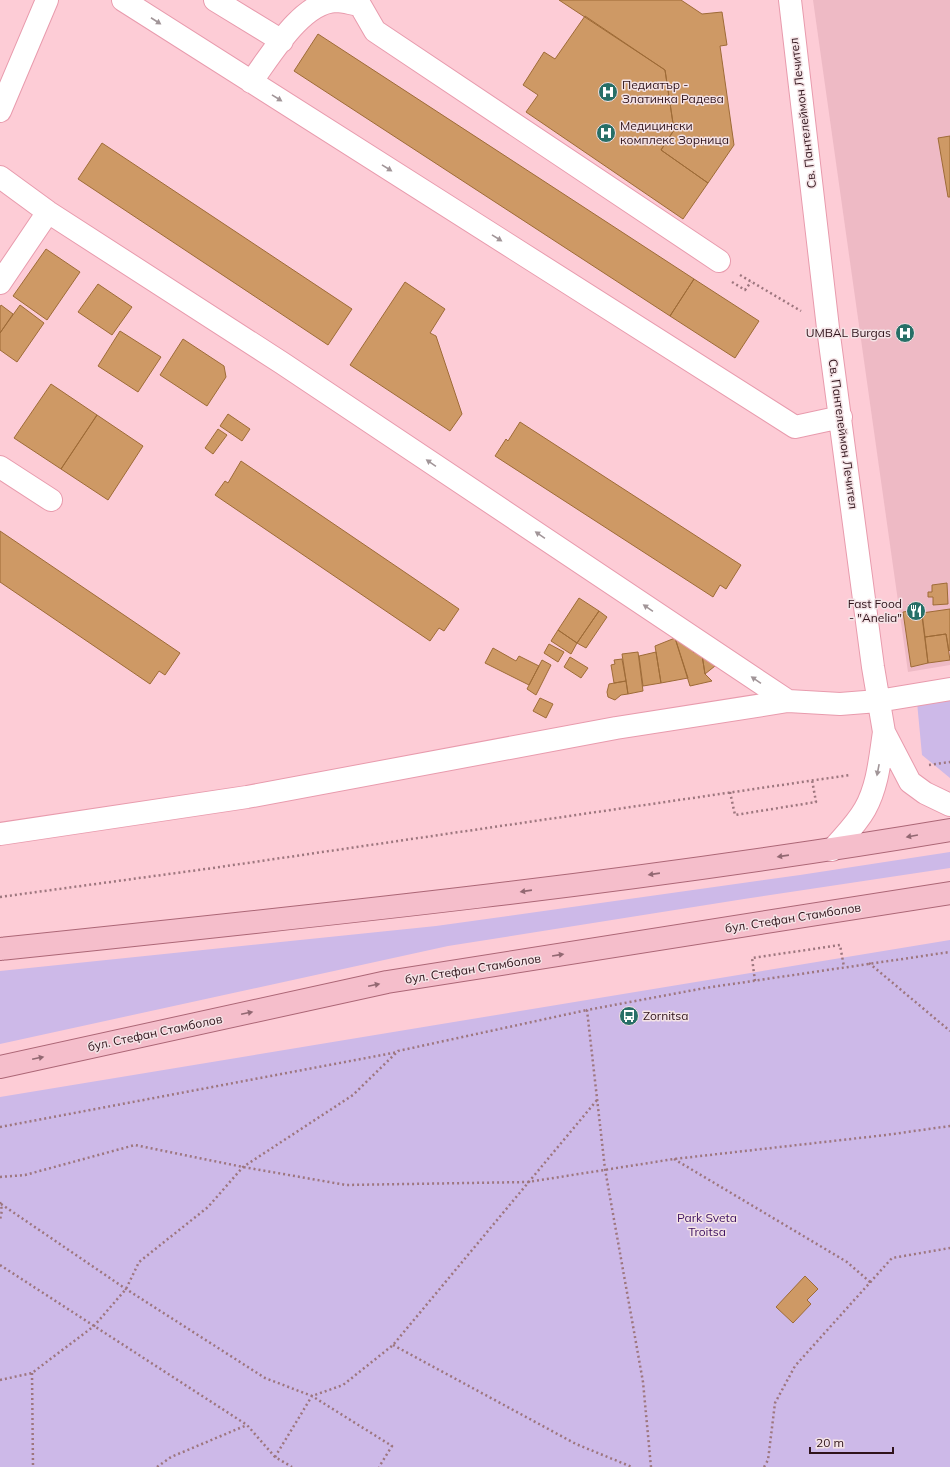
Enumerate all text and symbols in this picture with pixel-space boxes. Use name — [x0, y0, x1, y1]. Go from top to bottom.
one-way arrow — [151, 17, 161, 25]
street label: Св. Пантелеймон Лечител — [786, 37, 819, 189]
place label: Педиатър - Златинка Радева — [622, 77, 724, 106]
hospital icon: Педиатър - Златинка Радева — [597, 81, 619, 103]
one-way arrow — [271, 95, 283, 102]
place label: Медицински комплекс Зорница — [620, 118, 729, 147]
hospital icon: Медицински комплекс Зорница — [595, 122, 617, 144]
one-way arrow — [382, 164, 392, 172]
one-way arrow — [492, 234, 502, 242]
hospital icon: UMBAL Burgas — [894, 322, 916, 344]
place label: UMBAL Burgas — [806, 325, 891, 340]
street label: Св. Пантелеймон Лечител — [826, 358, 861, 510]
one-way arrow — [426, 459, 437, 467]
one-way arrow — [534, 531, 545, 539]
place label: Fast Food - "Anelia" — [848, 596, 902, 625]
restaurant icon: Fast Food - "Anelia" — [905, 600, 927, 622]
one-way arrow — [642, 604, 654, 611]
one-way arrow — [751, 676, 761, 684]
one-way arrow — [874, 764, 880, 776]
one-way arrow — [905, 833, 918, 839]
one-way arrow — [777, 853, 789, 860]
one-way arrow — [648, 871, 660, 877]
one-way arrow — [519, 888, 532, 894]
street label: бул. Стефан Стамболов — [724, 899, 862, 936]
street label: бул. Стефан Стамболов — [404, 950, 542, 987]
one-way arrow — [552, 952, 564, 958]
one-way arrow — [368, 981, 380, 987]
bus stop icon: Zornitsa — [618, 1005, 640, 1027]
place label: Zornitsa — [643, 1008, 688, 1023]
one-way arrow — [241, 1009, 253, 1015]
street label: бул. Стефан Стамболов — [86, 1011, 224, 1054]
one-way arrow — [32, 1055, 44, 1061]
park label: Park Sveta Troitsa — [677, 1210, 737, 1239]
scale bar — [810, 1429, 893, 1455]
text: 20 m — [816, 1435, 844, 1450]

